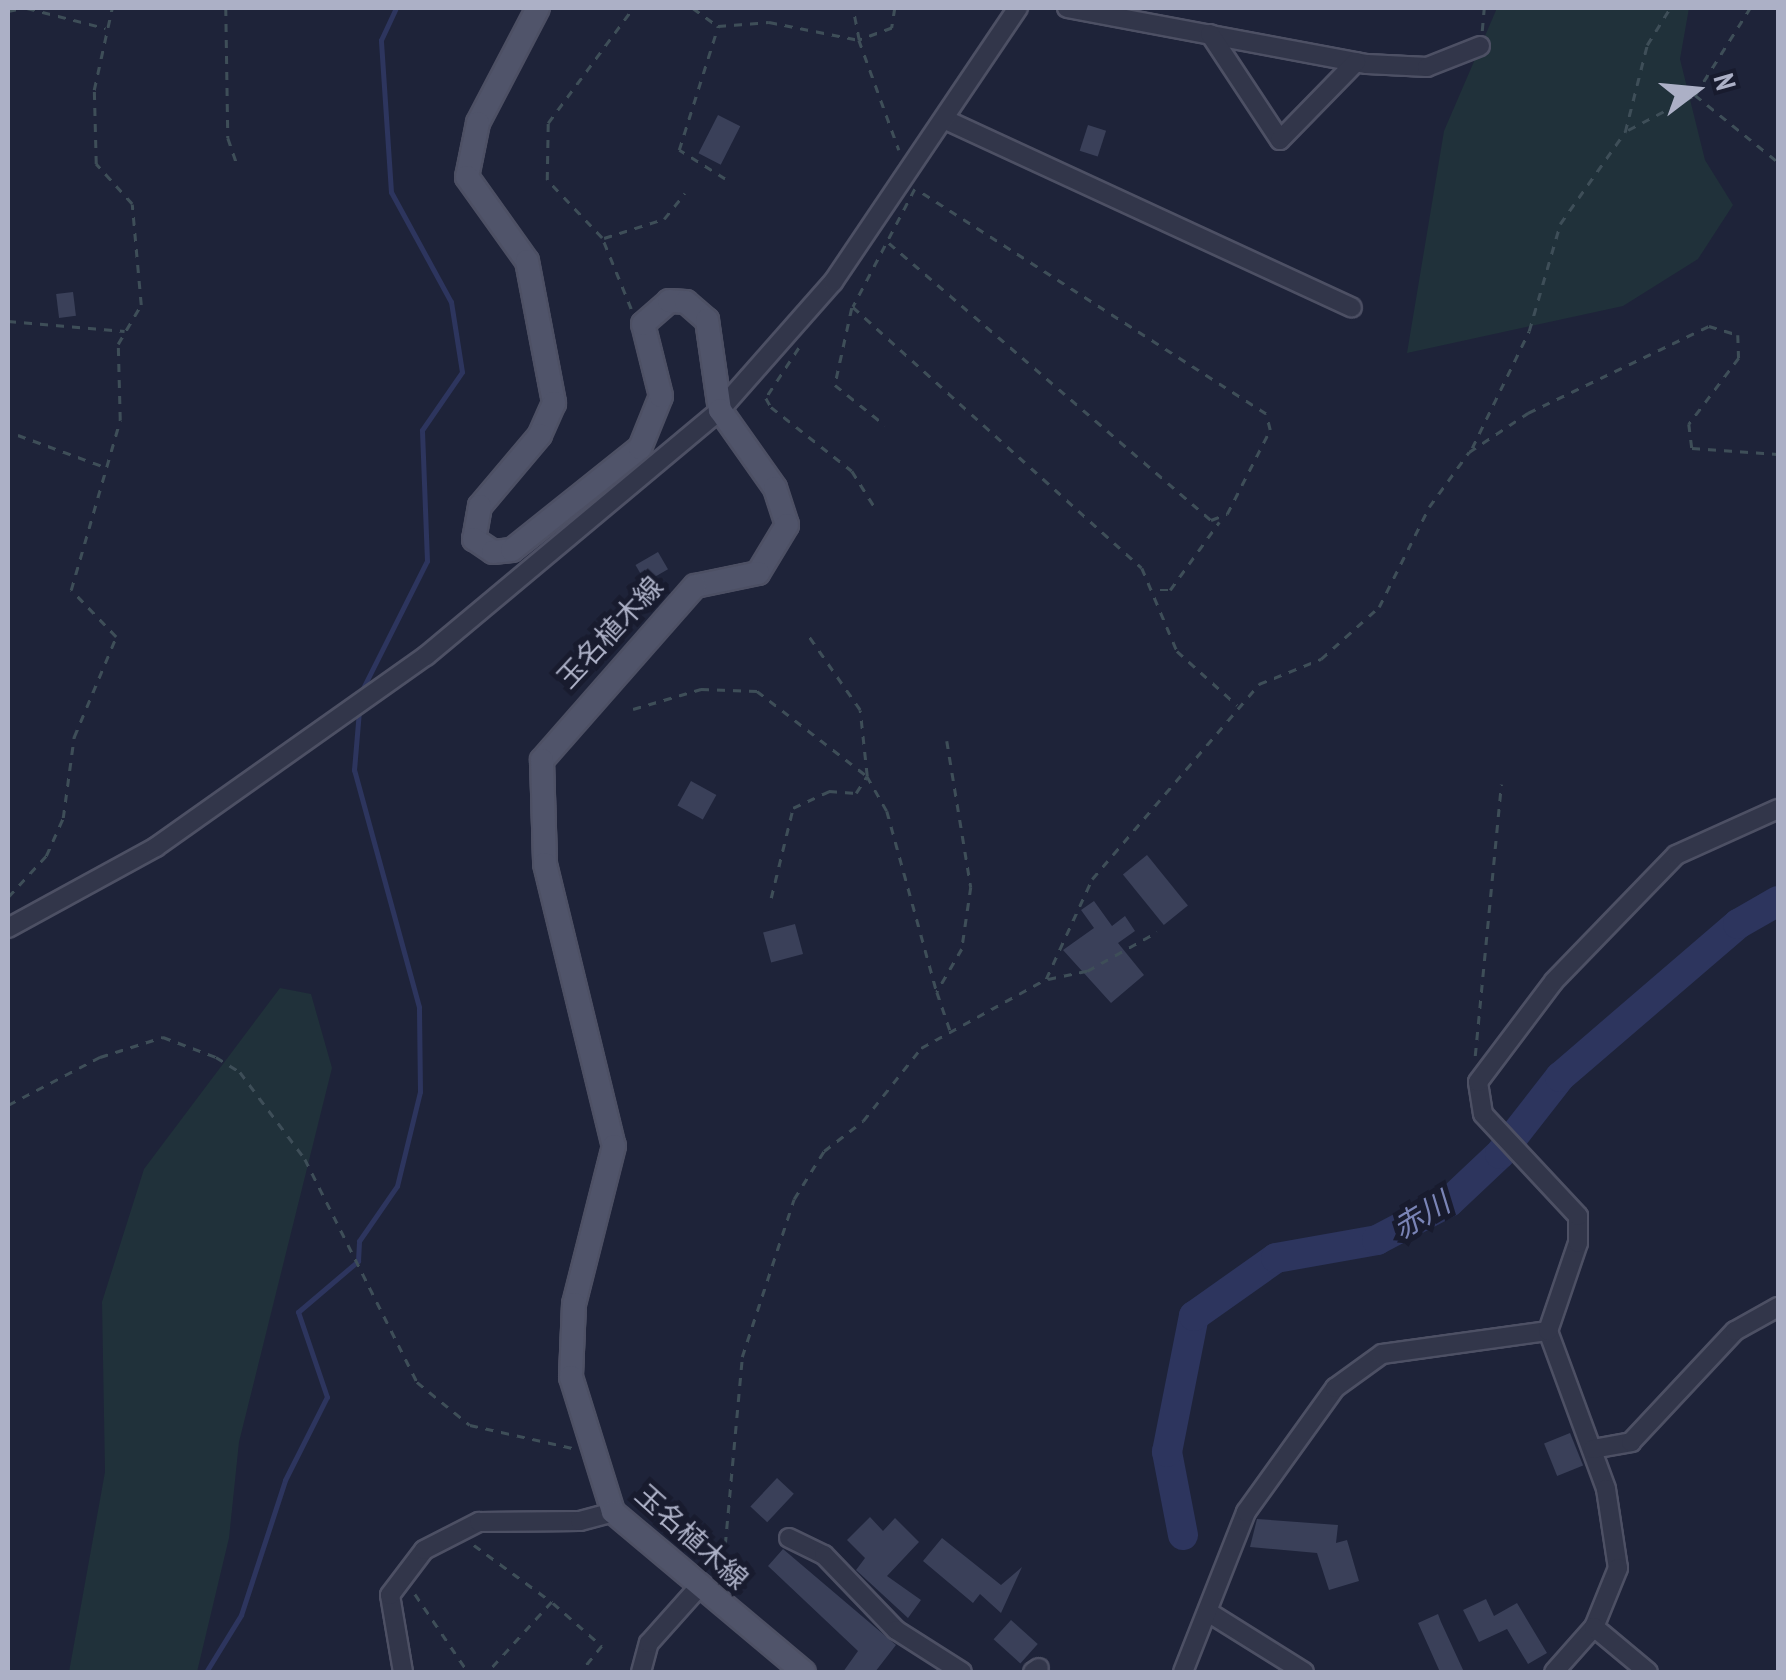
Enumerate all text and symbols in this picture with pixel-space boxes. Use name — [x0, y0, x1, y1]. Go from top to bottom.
north arrow — [1646, 40, 1746, 140]
text: N — [1705, 69, 1745, 94]
street label: 玉名植木線 — [550, 569, 670, 695]
water label: 赤川 — [1386, 1184, 1456, 1246]
street label: 玉名植木線 — [629, 1478, 755, 1596]

